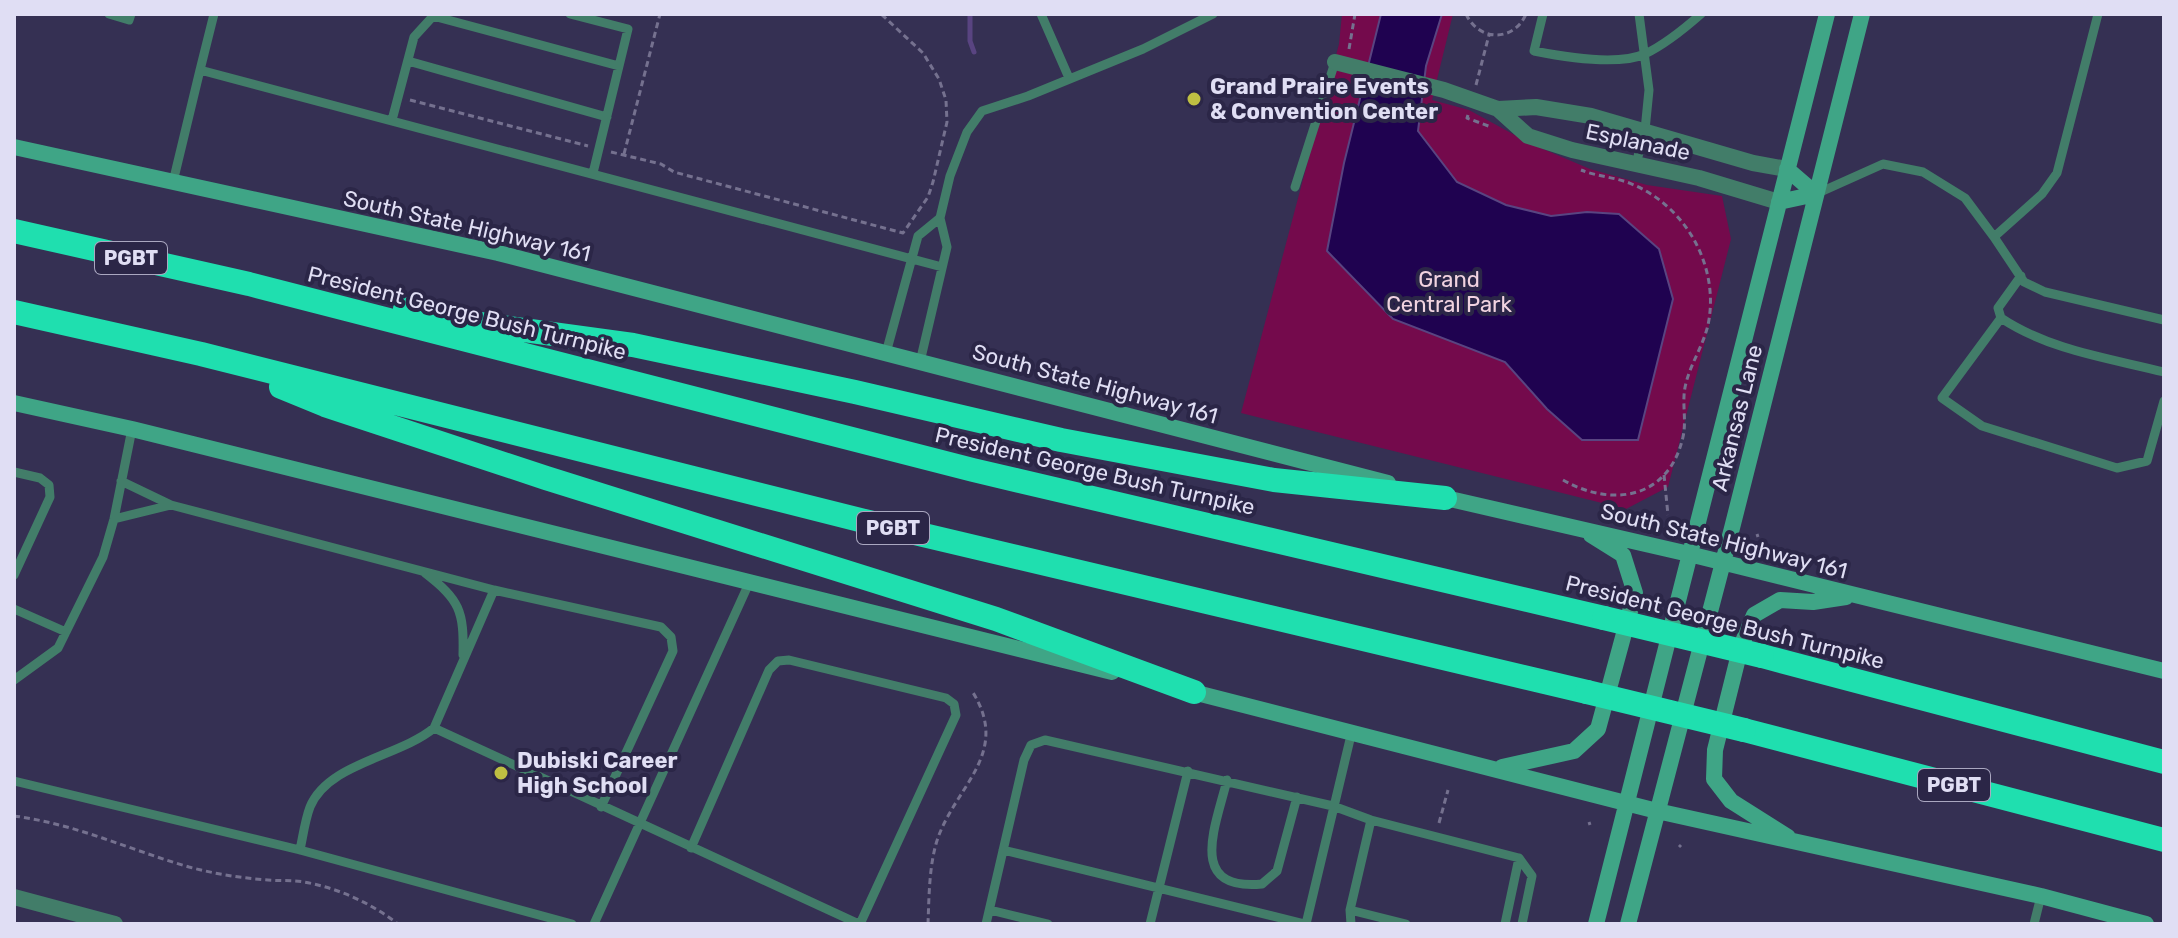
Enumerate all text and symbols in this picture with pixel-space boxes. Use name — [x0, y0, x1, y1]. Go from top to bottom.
place label: Grand Praire Events & Convention Center — [1210, 73, 1438, 125]
marker: Grand Praire Events & Convention Center — [1185, 90, 1203, 108]
street label: Esplanade — [1583, 118, 1693, 166]
street label: South State Highway 161 — [341, 184, 593, 268]
road number: PGBT — [95, 242, 167, 274]
street label: President George Bush Turnpike — [305, 260, 629, 366]
park label: Grand Central Park — [1386, 266, 1512, 318]
street label: South State Highway 161 — [969, 338, 1221, 430]
street label: Arkansas Lane — [1706, 342, 1768, 494]
street label: President George Bush Turnpike — [932, 421, 1258, 521]
street label: South State Highway 161 — [1598, 497, 1850, 585]
road number: PGBT — [857, 512, 929, 544]
street label: President George Bush Turnpike — [1563, 569, 1887, 675]
place label: Dubiski Career High School — [517, 747, 677, 799]
marker: Dubiski Career High School — [492, 764, 510, 782]
road number: PGBT — [1918, 769, 1990, 801]

